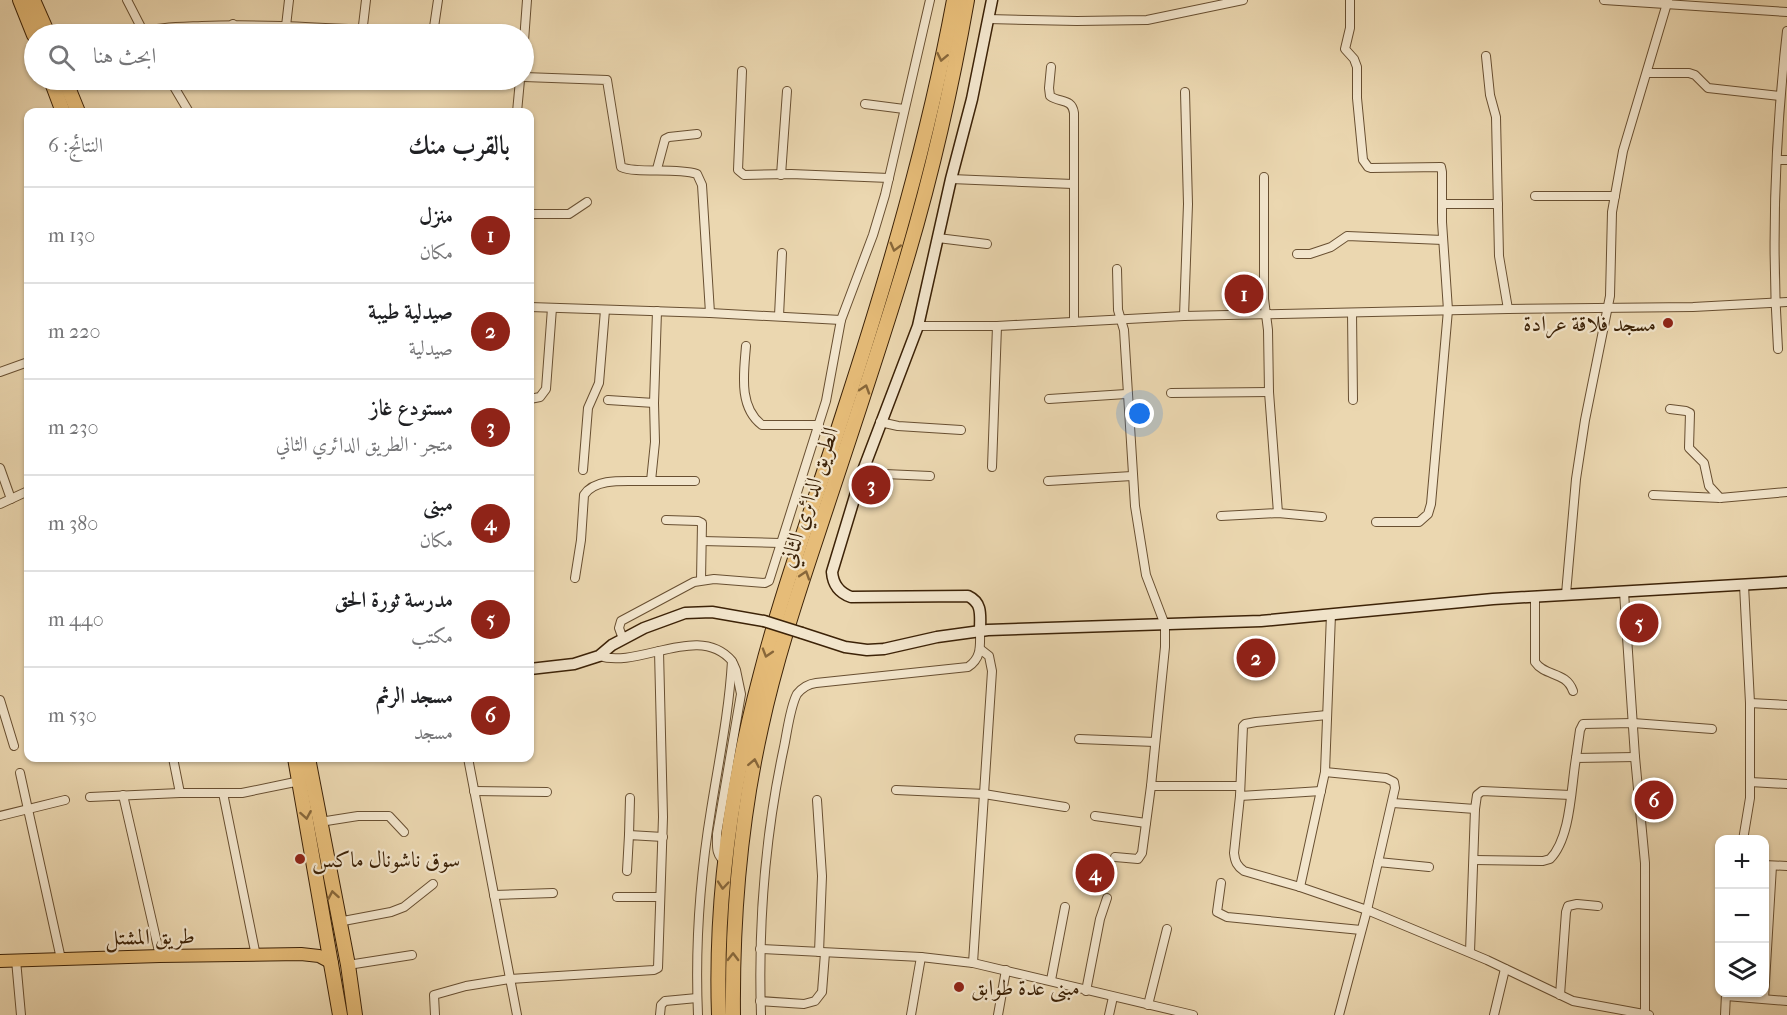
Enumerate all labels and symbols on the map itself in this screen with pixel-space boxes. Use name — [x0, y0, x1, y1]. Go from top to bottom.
one-way arrow — [936, 52, 949, 62]
one-way arrow — [890, 241, 902, 252]
pin: 1 — [1224, 272, 1264, 316]
place label: مسجد فلاقة عرادة — [1523, 311, 1656, 339]
marker: مسجد فلاقة عرادة — [1661, 316, 1675, 330]
one-way arrow — [857, 384, 870, 395]
your location — [1125, 399, 1154, 428]
street label: الطريق الدائري الثاني — [774, 424, 849, 572]
pin: 3 — [852, 462, 890, 508]
one-way arrow — [797, 570, 810, 581]
pin: 5 — [1620, 600, 1658, 646]
pin: 2 — [1236, 636, 1276, 680]
one-way arrow — [762, 647, 774, 658]
one-way arrow — [747, 758, 760, 768]
pin: 6 — [1634, 778, 1674, 822]
one-way arrow — [299, 810, 312, 820]
place label: سوق ناشونال ماكس — [312, 847, 460, 875]
pin: 4 — [1076, 850, 1114, 896]
marker: سوق ناشونال ماكس — [293, 852, 307, 866]
one-way arrow — [717, 881, 730, 890]
one-way arrow — [328, 891, 340, 900]
street label: طريق المشتل — [105, 923, 195, 953]
one-way arrow — [727, 952, 739, 961]
place label: مبنى عدة طوابق — [971, 975, 1080, 1003]
marker: مبنى عدة طوابق — [952, 980, 966, 994]

